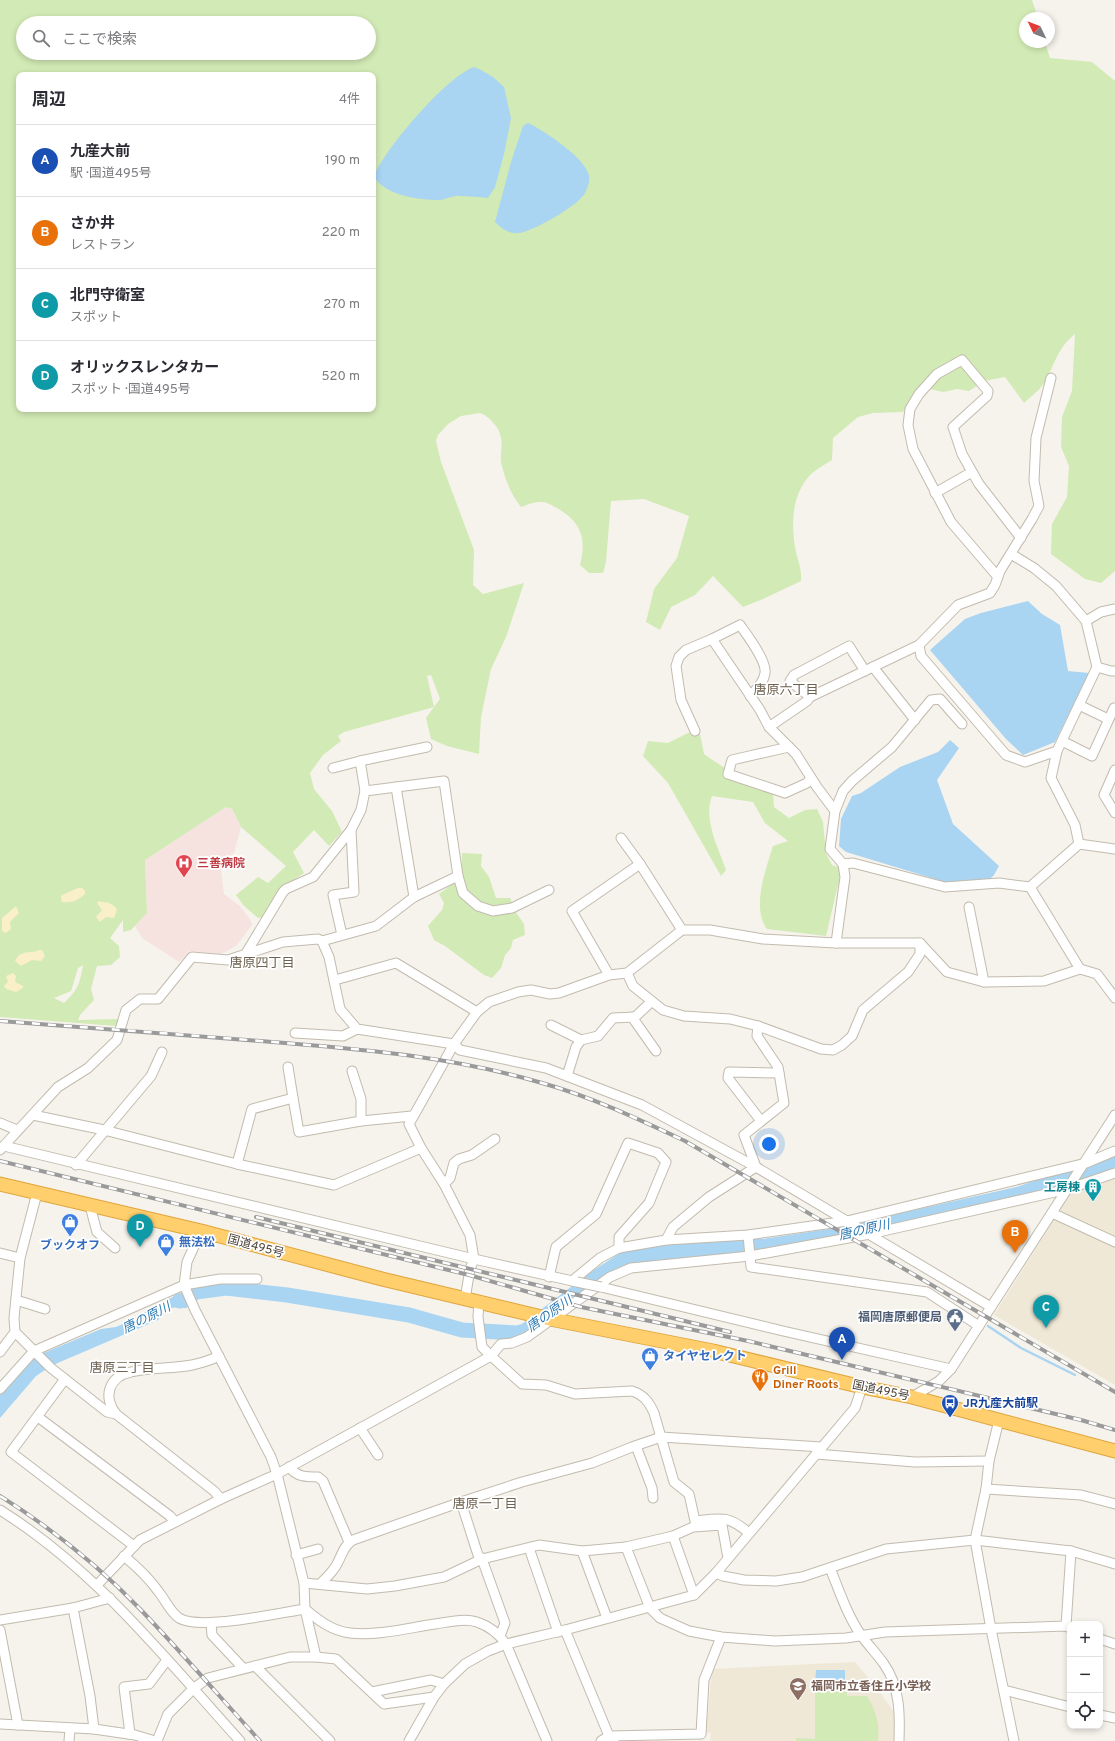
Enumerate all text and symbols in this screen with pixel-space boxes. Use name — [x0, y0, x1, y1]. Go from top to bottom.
north arrow — [1019, 12, 1055, 48]
search box — [16, 16, 376, 60]
icon: search — [30, 27, 52, 49]
text: ここで検索 — [62, 31, 137, 50]
text: 周辺 — [32, 90, 66, 112]
text: 4件 — [339, 92, 360, 108]
text: 九産大前 — [70, 143, 130, 162]
text: A — [40, 153, 50, 169]
text: 190 m — [325, 153, 360, 169]
text: 駅 · 国道495号 — [70, 166, 152, 182]
text: さか井 — [70, 215, 115, 234]
text: B — [41, 225, 49, 241]
text: 220 m — [322, 225, 360, 241]
text: レストラン — [70, 238, 135, 254]
text: 北門守衛室 — [70, 287, 145, 306]
text: C — [41, 297, 49, 313]
text: 270 m — [323, 297, 360, 313]
text: スポット — [70, 310, 122, 326]
text: オリックスレンタカー — [70, 359, 220, 378]
text: D — [40, 369, 50, 385]
text: 520 m — [322, 369, 360, 385]
text: スポット · 国道495号 — [70, 382, 191, 398]
district label: 唐原六丁目 — [753, 683, 819, 699]
hospital icon: 三善病院 — [174, 853, 194, 878]
place label: 三善病院 — [197, 856, 245, 872]
district label: 唐原四丁目 — [229, 956, 295, 972]
your location — [759, 1134, 779, 1154]
building icon: 工房棟 — [1083, 1177, 1103, 1202]
place label: 工房棟 — [1044, 1180, 1080, 1196]
shop icon: ブックオフ — [60, 1212, 80, 1237]
pin: D — [127, 1214, 153, 1247]
water label: 唐の原川 — [837, 1217, 894, 1245]
pin: B — [1002, 1220, 1028, 1253]
shop icon: 無法松 — [156, 1232, 176, 1257]
street label: 国道495号 — [226, 1232, 286, 1262]
place label: 無法松 — [179, 1235, 215, 1251]
place label: ブックオフ — [40, 1238, 100, 1254]
water label: 唐の原川 — [524, 1292, 578, 1336]
pin: C — [1033, 1295, 1059, 1328]
water label: 唐の原川 — [120, 1299, 175, 1338]
public building icon: 福岡唐原郵便局 — [945, 1307, 965, 1332]
place label: 福岡唐原郵便局 — [858, 1310, 942, 1326]
pin: A — [829, 1327, 855, 1360]
shop icon: タイヤセレクト — [640, 1346, 660, 1371]
place label: タイヤセレクト — [663, 1349, 747, 1365]
district label: 唐原三丁目 — [89, 1361, 155, 1377]
place label: Grill Diner Roots — [773, 1363, 839, 1393]
restaurant icon: Grill Diner Roots — [750, 1367, 770, 1392]
street label: 国道495号 — [851, 1377, 911, 1405]
bus stop icon: JR九産大前駅 — [940, 1393, 960, 1418]
place label: JR九産大前駅 — [963, 1396, 1038, 1412]
district label: 唐原一丁目 — [452, 1497, 518, 1513]
map controls — [1067, 1621, 1103, 1729]
button: + — [1067, 1621, 1103, 1657]
button: − — [1067, 1657, 1103, 1693]
school or university icon: 福岡市立香住丘小学校 — [788, 1676, 808, 1701]
place label: 福岡市立香住丘小学校 — [811, 1679, 931, 1695]
button: locate — [1067, 1693, 1103, 1729]

